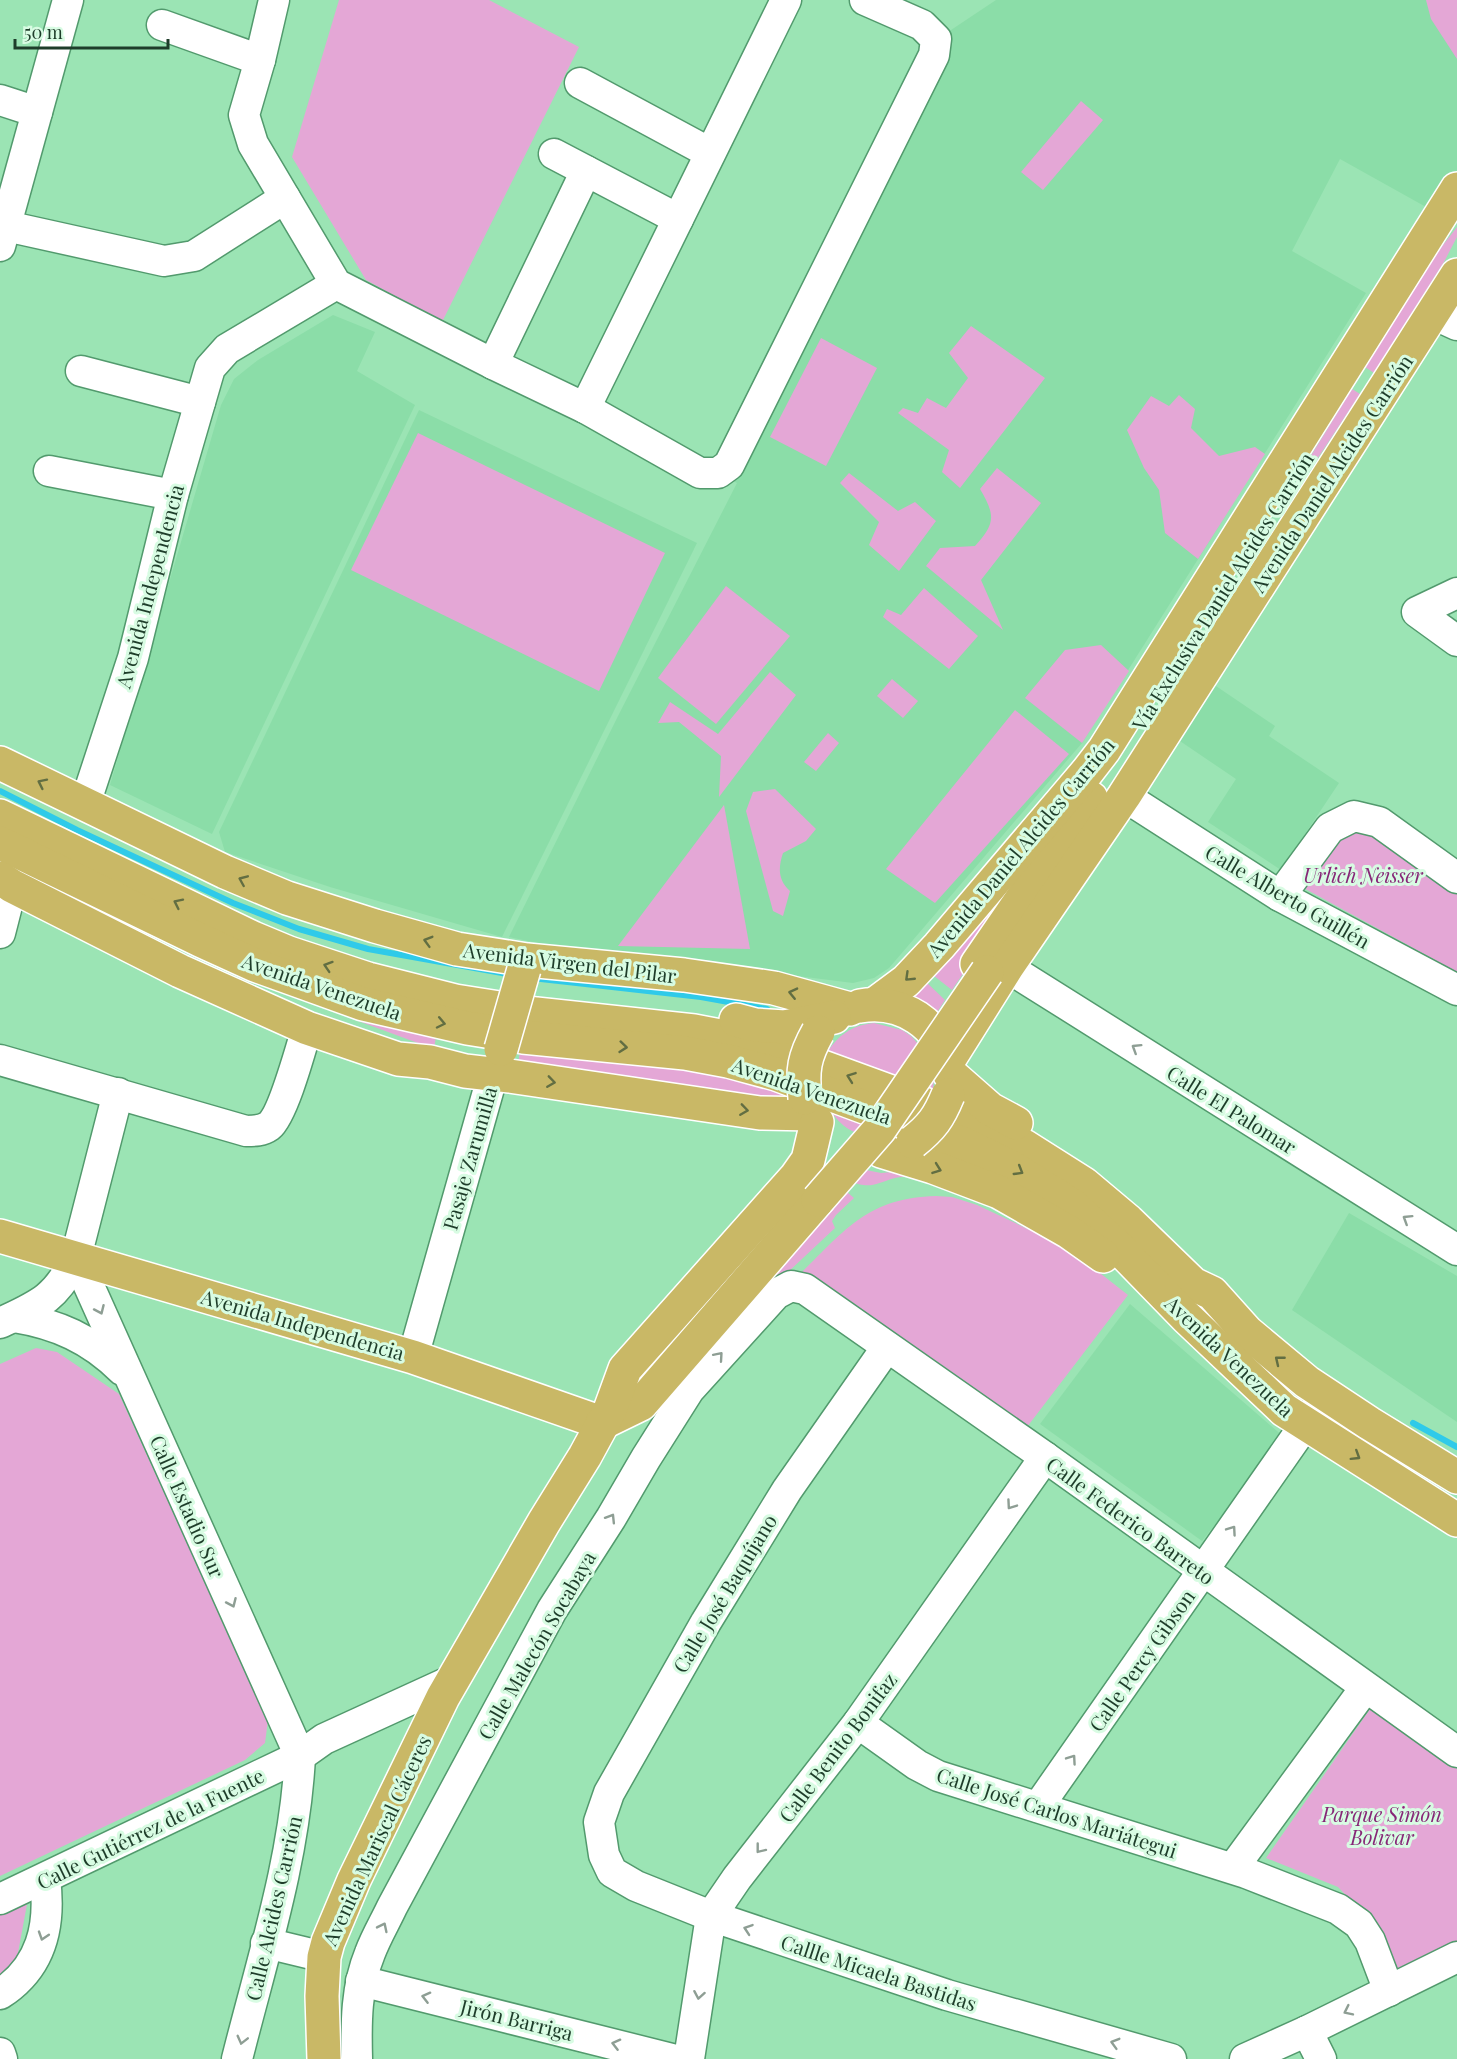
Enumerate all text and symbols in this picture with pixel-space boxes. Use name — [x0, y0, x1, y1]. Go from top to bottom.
scale bar — [15, 12, 168, 50]
text: 50 m — [24, 20, 63, 44]
street label: Avenida Daniel Alcides Carrión — [1243, 349, 1418, 598]
street label: Vía Exclusiva Daniel Alcides Carrión — [1124, 447, 1319, 736]
street label: Avenida Independencia — [109, 481, 189, 692]
street label: Avenida Daniel Alcides Carrión — [920, 732, 1120, 963]
one-way arrow — [38, 779, 49, 791]
street label: Calle Alberto Guillén — [1201, 838, 1375, 954]
park label: Urlich Neisser — [1303, 861, 1424, 888]
one-way arrow — [239, 875, 250, 887]
one-way arrow — [173, 899, 184, 911]
street label: Avenida Virgen del Pilar — [461, 935, 678, 988]
one-way arrow — [423, 936, 434, 948]
street label: Avenida Venezuela — [238, 946, 405, 1026]
one-way arrow — [323, 961, 334, 974]
one-way arrow — [906, 969, 917, 980]
one-way arrow — [789, 987, 799, 1000]
one-way arrow — [435, 1016, 445, 1029]
one-way arrow — [619, 1040, 628, 1052]
one-way arrow — [1132, 1044, 1142, 1056]
street label: Avenida Venezuela — [728, 1050, 895, 1130]
street label: Calle El Palomar — [1162, 1058, 1302, 1160]
one-way arrow — [846, 1072, 857, 1085]
one-way arrow — [546, 1075, 556, 1087]
street label: Pasaje Zarumilla — [436, 1083, 502, 1233]
one-way arrow — [739, 1104, 748, 1116]
one-way arrow — [931, 1162, 942, 1174]
one-way arrow — [1013, 1164, 1023, 1176]
one-way arrow — [1403, 1215, 1414, 1226]
street label: Avenida Independencia — [197, 1282, 408, 1366]
street label: Avenida Venezuela — [1159, 1289, 1300, 1423]
one-way arrow — [93, 1304, 105, 1315]
one-way arrow — [711, 1352, 722, 1363]
one-way arrow — [1275, 1356, 1286, 1367]
street label: Calle Estadio Sur — [145, 1431, 231, 1581]
one-way arrow — [1349, 1449, 1360, 1460]
street label: Calle Federico Barreto — [1042, 1450, 1220, 1590]
one-way arrow — [1007, 1498, 1018, 1509]
street label: Calle José Baquíjano — [666, 1509, 782, 1677]
one-way arrow — [603, 1514, 615, 1524]
one-way arrow — [1225, 1526, 1236, 1537]
street label: Calle Malecón Socabaya — [471, 1546, 601, 1744]
street label: Calle Percy Gibson — [1082, 1584, 1200, 1736]
one-way arrow — [224, 1597, 236, 1608]
street label: Calle Benito Bonifaz — [772, 1667, 902, 1827]
street label: Avenida Mariscal Cáceres — [315, 1731, 437, 1950]
one-way arrow — [1065, 1754, 1076, 1765]
street label: Calle José Carlos Mariátegui — [933, 1760, 1181, 1864]
street label: Calle Gutiérrez de la Fuente — [32, 1761, 268, 1895]
park label: Parque Simón Bolivar — [1321, 1800, 1442, 1850]
street label: Calle Alcides Carrión — [239, 1813, 307, 2003]
one-way arrow — [756, 1842, 767, 1853]
one-way arrow — [375, 1922, 387, 1933]
one-way arrow — [743, 1923, 754, 1936]
street label: Callle Micaela Bastidas — [778, 1928, 980, 2016]
one-way arrow — [38, 1931, 50, 1941]
one-way arrow — [693, 1990, 705, 1999]
one-way arrow — [421, 1991, 431, 2004]
street label: Jirón Barriga — [457, 1992, 576, 2046]
one-way arrow — [1344, 2004, 1355, 2015]
one-way arrow — [236, 2035, 249, 2045]
one-way arrow — [611, 2038, 621, 2051]
one-way arrow — [1110, 2038, 1120, 2050]

